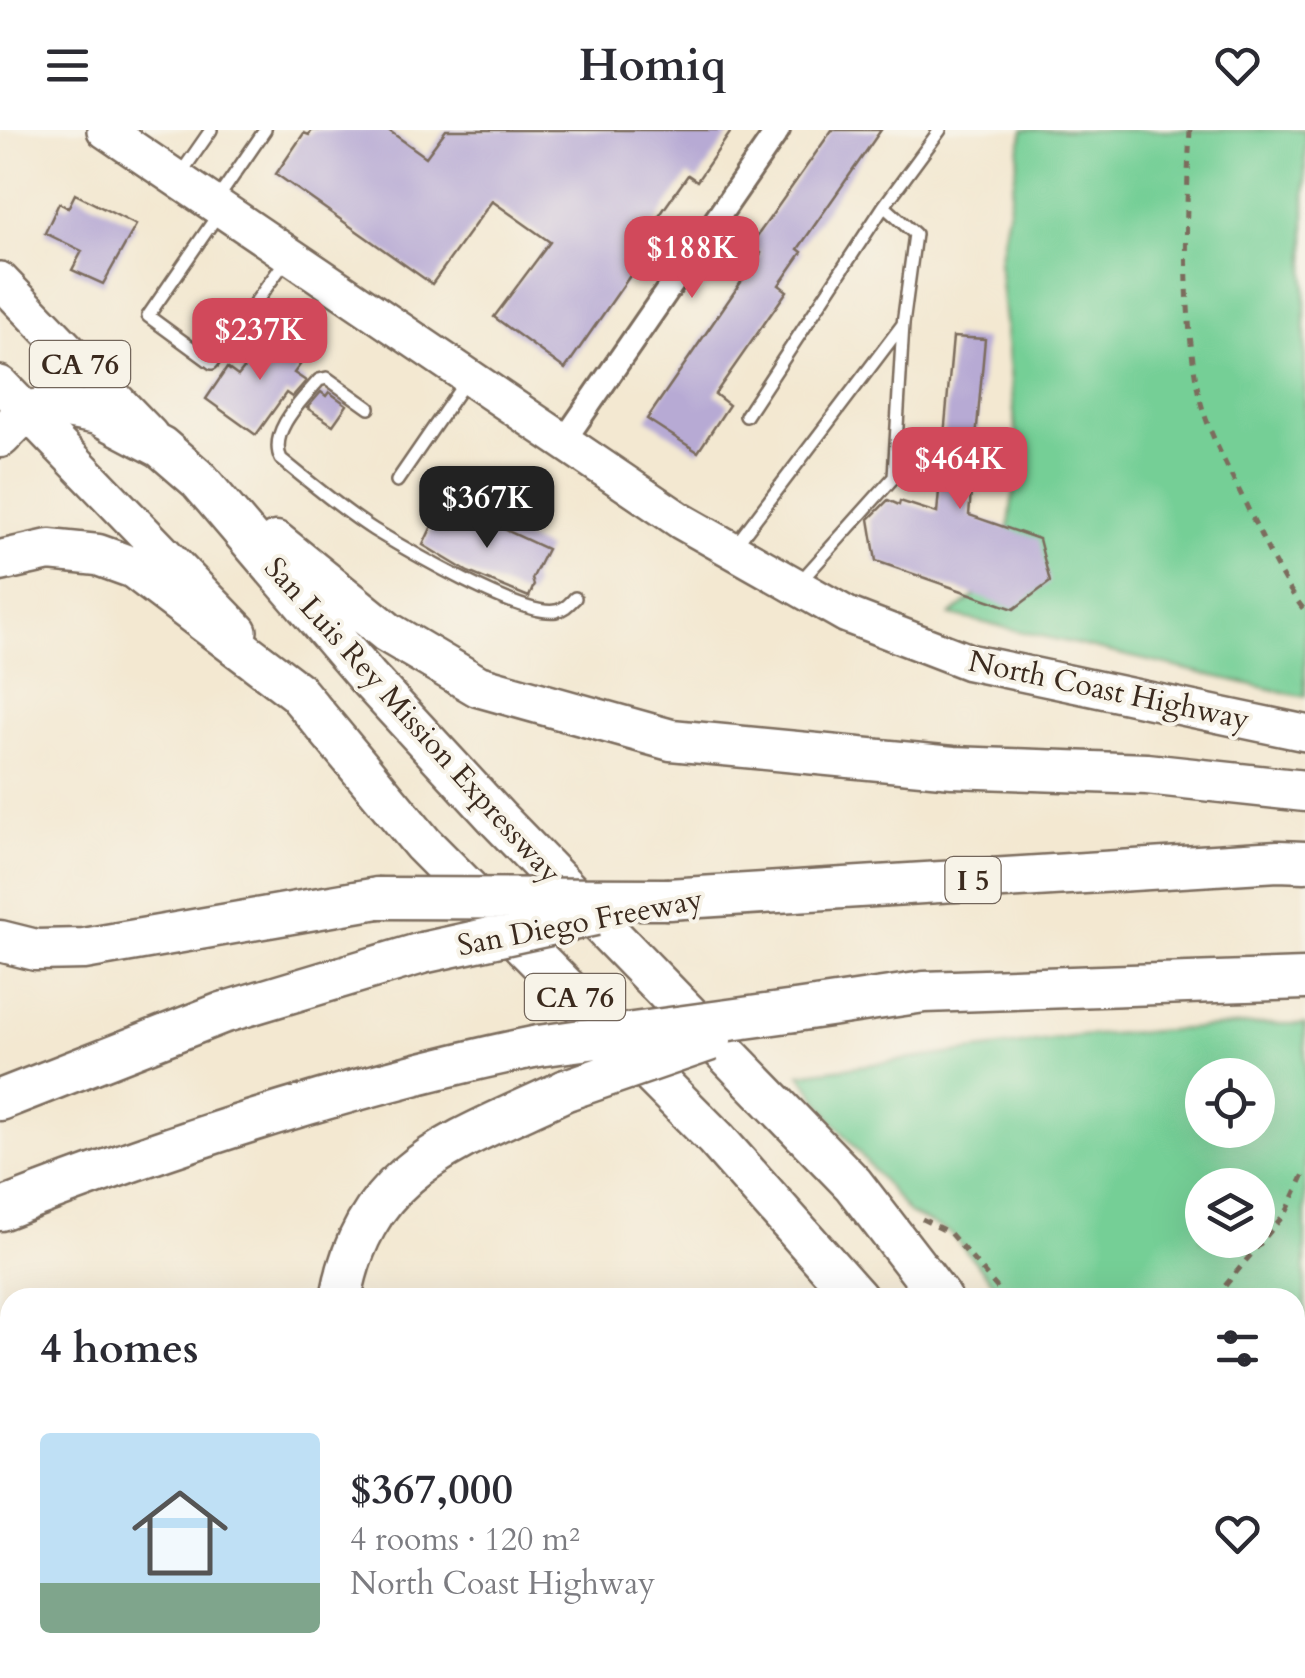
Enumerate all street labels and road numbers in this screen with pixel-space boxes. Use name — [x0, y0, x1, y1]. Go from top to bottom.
road number: CA 76 — [30, 341, 130, 387]
street label: San Luis Rey Mission Expressway — [255, 548, 570, 892]
street label: North Coast Highway — [965, 641, 1253, 740]
road number: I 5 — [946, 857, 1000, 903]
street label: San Diego Freeway — [454, 879, 706, 966]
road number: CA 76 — [525, 974, 625, 1020]

